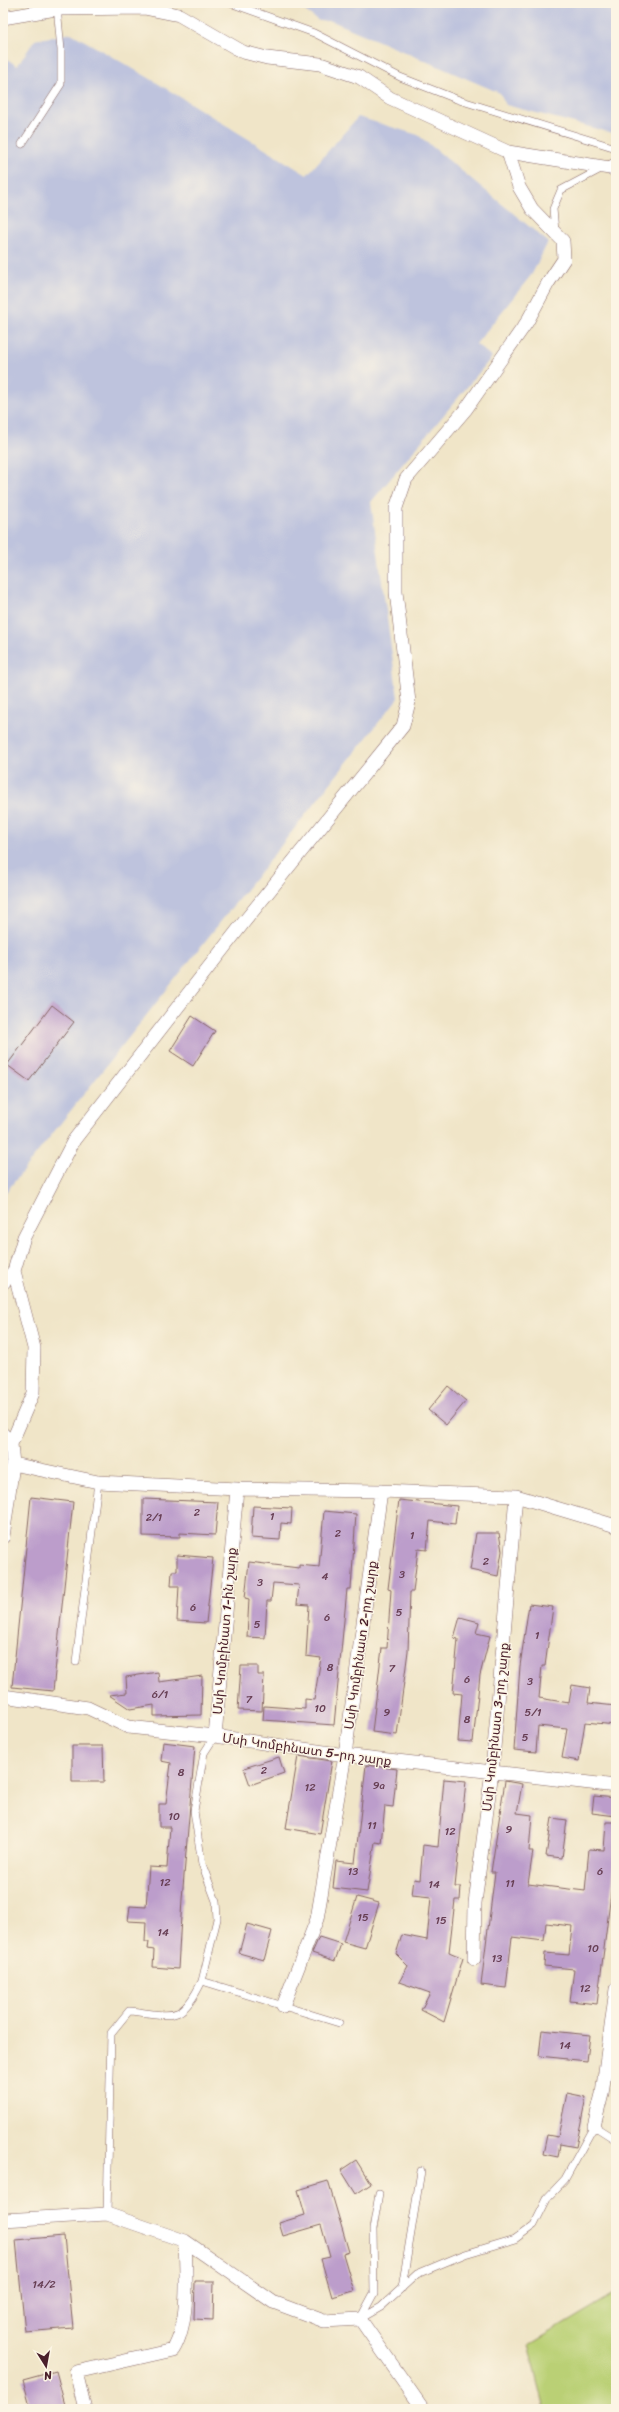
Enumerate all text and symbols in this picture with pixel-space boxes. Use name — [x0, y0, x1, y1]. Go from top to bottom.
house number: 2 — [194, 1503, 201, 1522]
house number: 1 — [270, 1507, 275, 1526]
house number: 2/1 — [146, 1508, 163, 1527]
house number: 2 — [335, 1524, 342, 1543]
house number: 1 — [410, 1526, 415, 1545]
street label: Մսի Կոմբինատ 1-ին շարք — [206, 1546, 243, 1716]
house number: 2 — [483, 1552, 490, 1571]
street label: Մսի Կոմբինատ 2-րդ շարք — [337, 1559, 384, 1731]
house number: 3 — [399, 1565, 405, 1584]
house number: 4 — [322, 1567, 329, 1586]
house number: 3 — [257, 1573, 263, 1592]
house number: 6 — [190, 1598, 196, 1617]
house number: 5 — [396, 1603, 403, 1622]
house number: 6 — [324, 1608, 330, 1627]
house number: 5 — [254, 1615, 261, 1634]
house number: 1 — [535, 1626, 540, 1645]
street label: Մսի Կոմբինատ 3-րդ շարք — [475, 1641, 516, 1813]
house number: 8 — [327, 1658, 334, 1677]
house number: 7 — [389, 1659, 396, 1678]
house number: 6 — [464, 1670, 470, 1689]
house number: 3 — [527, 1672, 533, 1691]
house number: 6/1 — [152, 1685, 168, 1704]
house number: 7 — [246, 1690, 253, 1709]
house number: 10 — [314, 1699, 326, 1718]
house number: 9 — [384, 1703, 391, 1722]
house number: 5/1 — [525, 1703, 542, 1722]
house number: 8 — [464, 1710, 471, 1729]
street label: Մսի Կոմբինատ 5-րդ շարք — [221, 1726, 393, 1773]
house number: 5 — [522, 1728, 529, 1747]
house number: 2 — [261, 1761, 268, 1780]
house number: 8 — [178, 1763, 185, 1782]
house number: 9a — [373, 1776, 386, 1795]
house number: 12 — [304, 1778, 316, 1797]
house number: 10 — [168, 1807, 180, 1826]
house number: 11 — [367, 1816, 377, 1835]
house number: 9 — [506, 1820, 513, 1839]
house number: 12 — [444, 1822, 456, 1841]
house number: 13 — [348, 1862, 358, 1881]
house number: 6 — [597, 1862, 603, 1881]
house number: 12 — [159, 1873, 171, 1892]
house number: 11 — [505, 1874, 515, 1893]
house number: 14 — [428, 1875, 440, 1894]
house number: 15 — [357, 1908, 369, 1927]
house number: 15 — [435, 1911, 447, 1930]
house number: 14 — [157, 1923, 169, 1942]
house number: 10 — [587, 1939, 599, 1958]
house number: 13 — [492, 1949, 502, 1968]
house number: 12 — [579, 1979, 591, 1998]
house number: 14 — [559, 2036, 571, 2055]
house number: 14/2 — [32, 2275, 56, 2294]
north arrow — [26, 2346, 66, 2386]
text: N — [42, 2365, 54, 2385]

